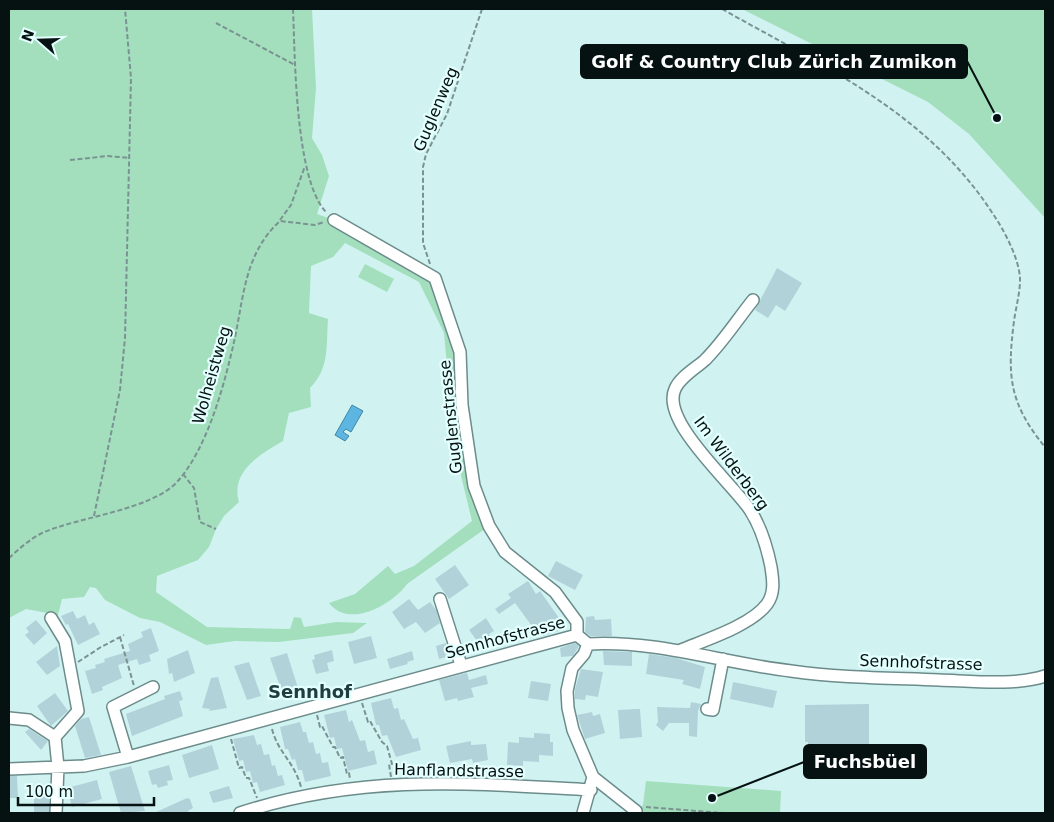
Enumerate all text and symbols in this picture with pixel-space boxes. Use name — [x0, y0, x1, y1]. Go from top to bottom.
north arrow — [15, 15, 65, 65]
text: N — [18, 27, 37, 44]
callout: Golf & Country Club Zürich Zumikon — [581, 45, 967, 78]
text: Golf & Country Club Zürich Zumikon — [591, 51, 957, 72]
street label: Guglenweg — [409, 64, 462, 154]
street label: Wolheistweg — [188, 324, 235, 426]
street label: Guglenstrasse — [435, 359, 466, 475]
street label: Im Wilderberg — [690, 413, 773, 514]
street label: Sennhofstrasse — [443, 612, 567, 663]
street label: Sennhofstrasse — [859, 651, 983, 674]
district label: Sennhof — [268, 681, 352, 702]
callout: Fuchsbüel — [804, 745, 926, 778]
text: Fuchsbüel — [814, 751, 916, 772]
street label: Hanflandstrasse — [394, 760, 524, 781]
scale bar — [18, 774, 154, 806]
text: 100 m — [25, 783, 73, 801]

